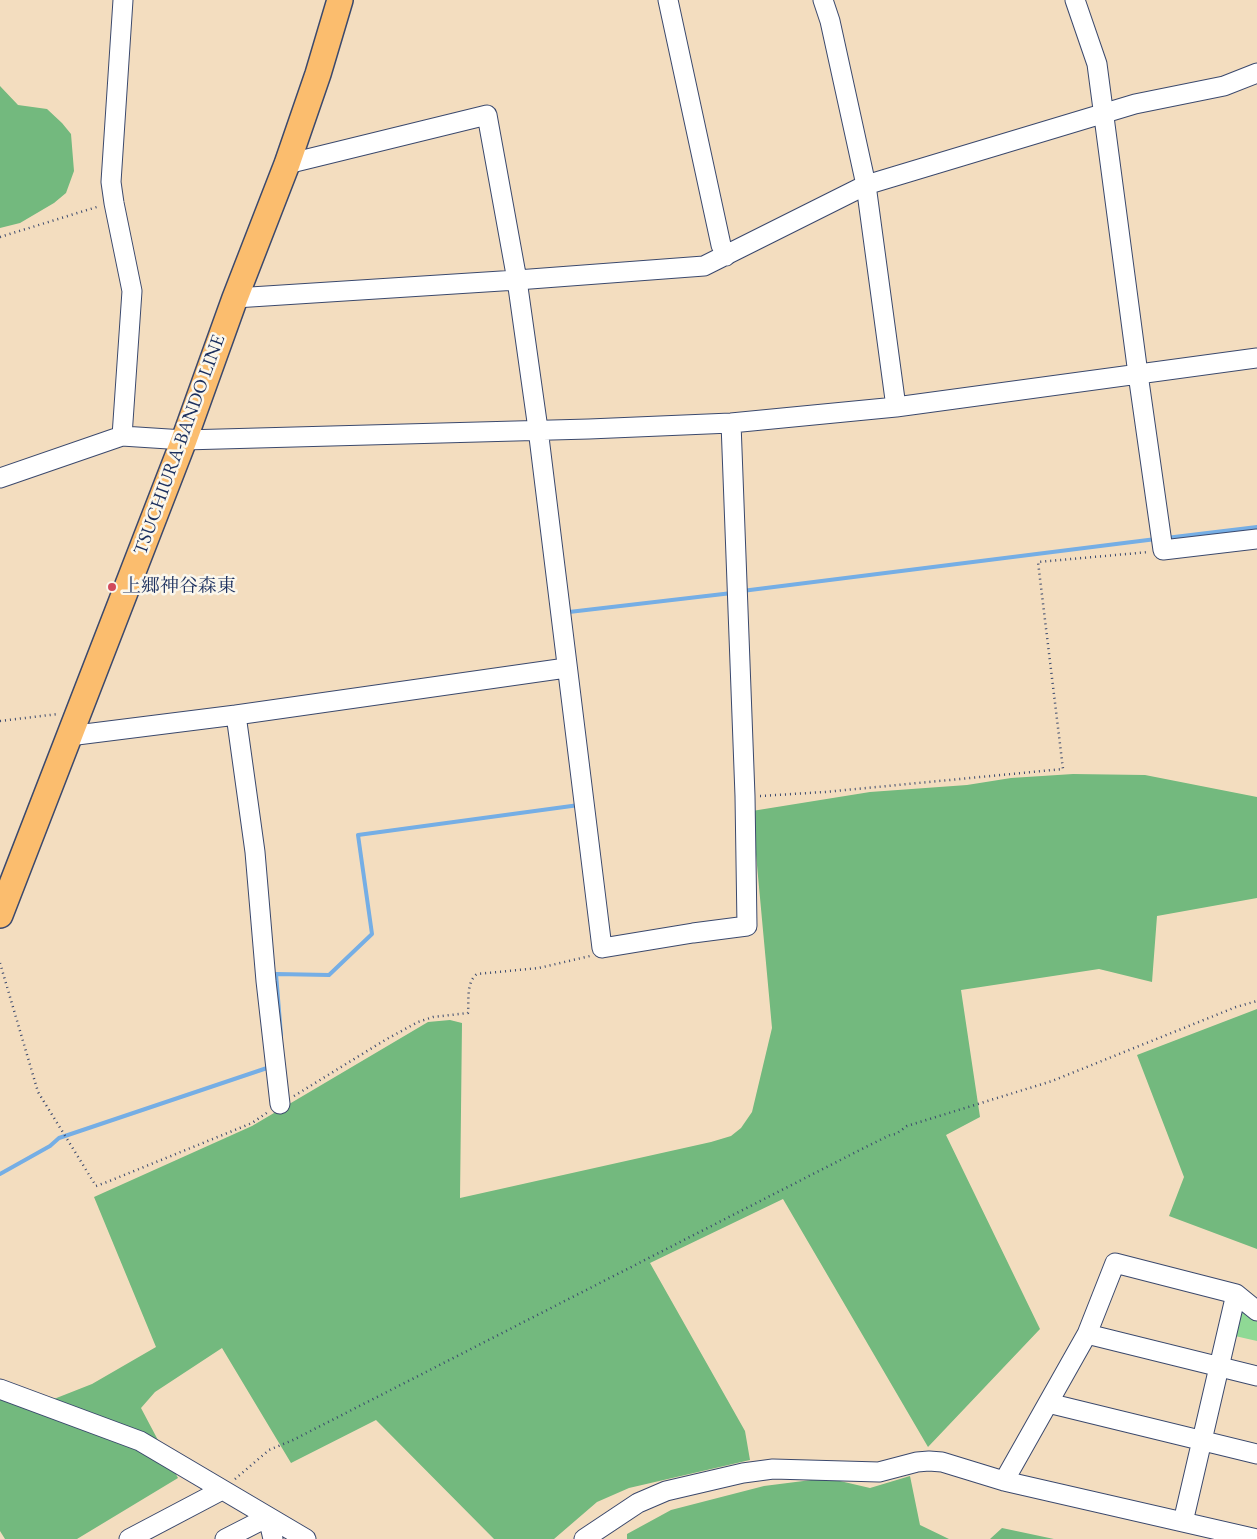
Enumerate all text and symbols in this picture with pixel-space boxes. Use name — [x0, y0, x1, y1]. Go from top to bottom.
street label: TSUCHIURA-BANDO LINE — [129, 332, 231, 558]
place label: 上郷神谷森東 — [122, 576, 236, 598]
marker: 上郷神谷森東 — [106, 581, 118, 593]

